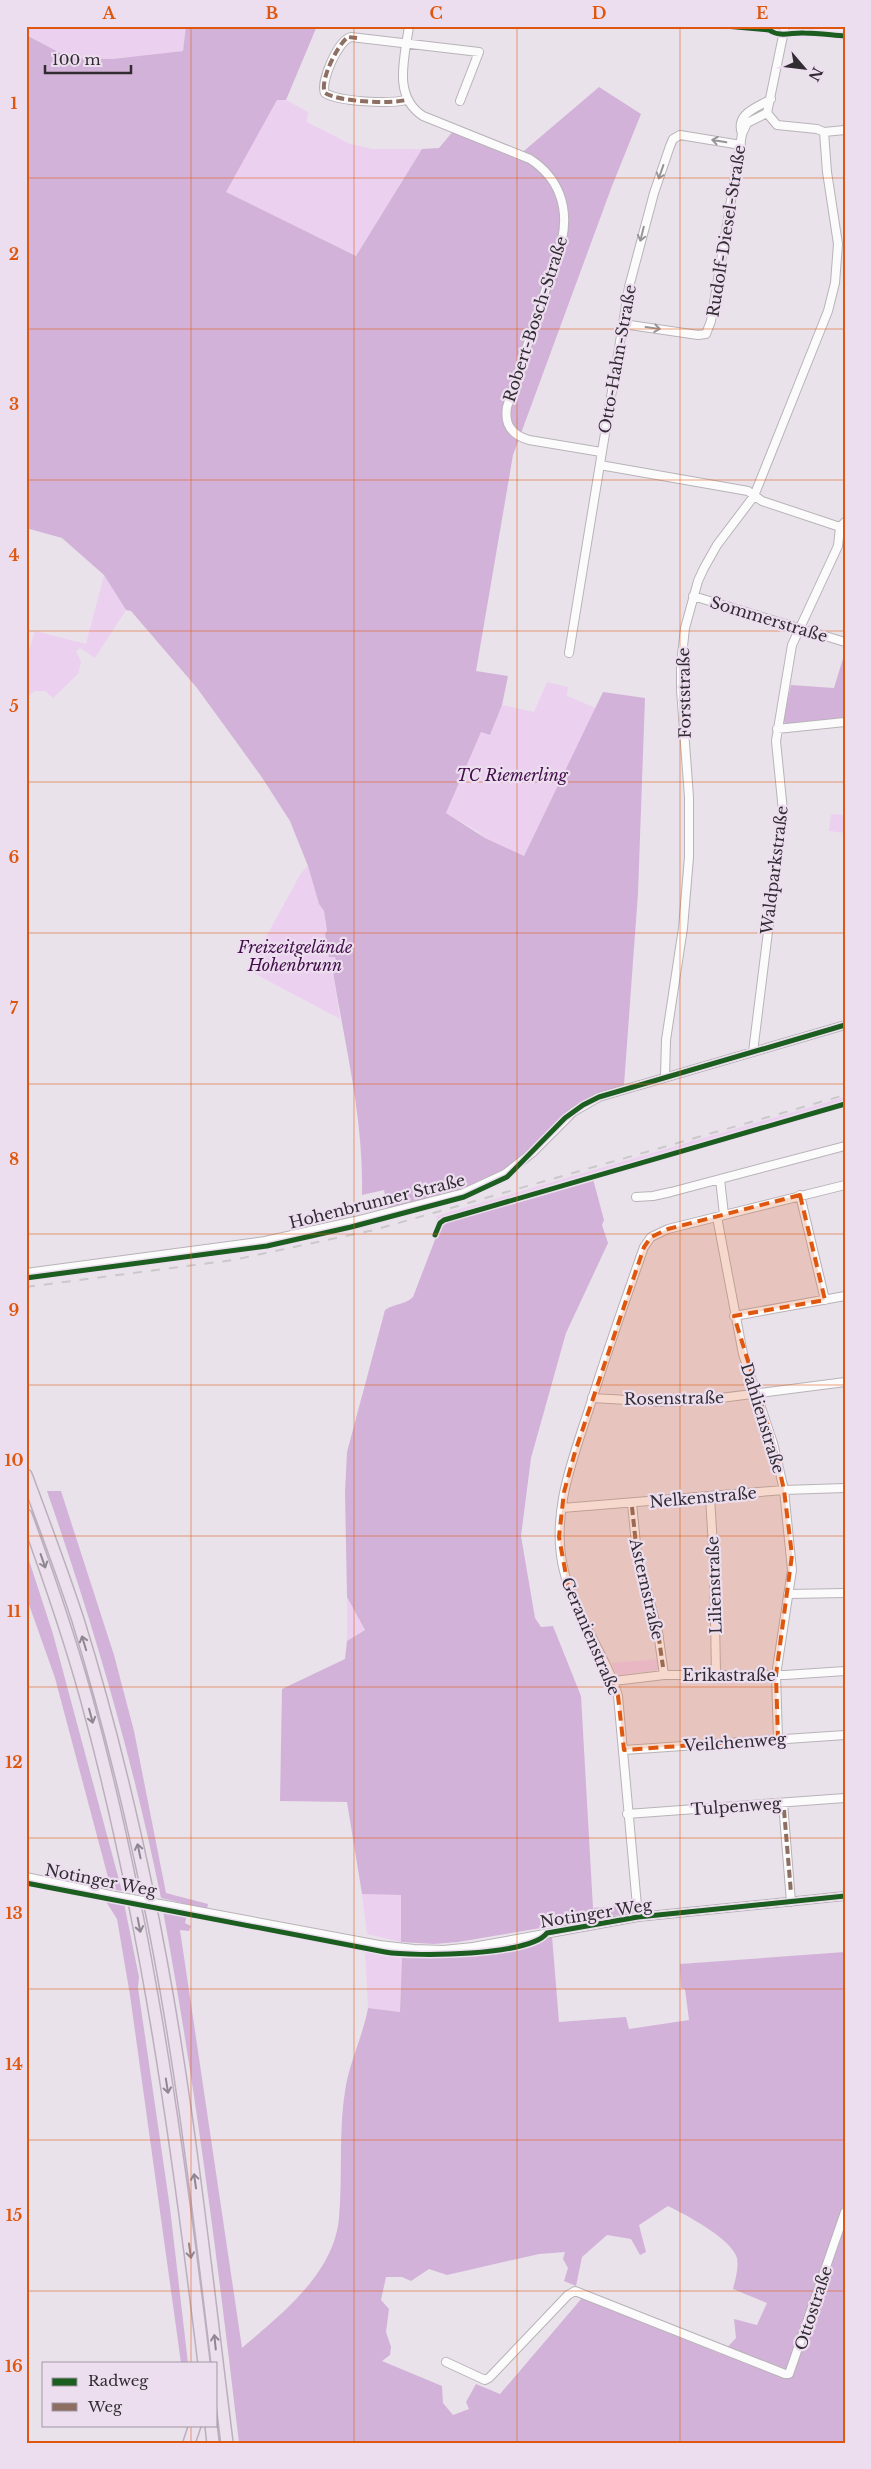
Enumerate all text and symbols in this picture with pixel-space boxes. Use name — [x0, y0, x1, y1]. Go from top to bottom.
text: A — [102, 3, 117, 23]
text: B — [266, 3, 279, 23]
text: C — [429, 3, 443, 23]
text: D — [592, 3, 606, 23]
text: E — [756, 3, 768, 23]
scale bar — [45, 42, 131, 74]
north arrow — [778, 42, 828, 92]
text: 100 m — [52, 50, 101, 69]
text: N — [804, 64, 827, 84]
text: 1 — [11, 93, 18, 113]
one-way arrow — [711, 136, 727, 146]
street label: Rudolf-Diesel-Straße — [703, 144, 749, 318]
one-way arrow — [655, 164, 665, 180]
one-way arrow — [637, 226, 646, 242]
street label: Robert-Bosch-Straße — [499, 233, 571, 405]
text: 2 — [9, 244, 19, 264]
street label: Otto-Hahn-Straße — [594, 283, 640, 435]
one-way arrow — [644, 324, 660, 334]
text: 3 — [9, 394, 19, 414]
text: 4 — [9, 545, 19, 565]
street label: Sommerstraße — [708, 592, 830, 646]
street label: Forststraße — [673, 647, 695, 739]
text: 5 — [9, 696, 19, 716]
park label: TC Riemerling — [456, 765, 569, 785]
street label: Waldparkstraße — [756, 805, 792, 936]
text: 6 — [9, 847, 20, 867]
park label: Freizeitgelände Hohenbrunn — [237, 937, 353, 975]
text: 7 — [10, 998, 19, 1018]
text: 8 — [9, 1149, 19, 1169]
street label: Hohenbrunner Straße — [287, 1169, 467, 1233]
text: 9 — [9, 1300, 20, 1320]
street label: Dahlienstraße — [737, 1360, 789, 1476]
street label: Rosenstraße — [624, 1387, 724, 1409]
text: 10 — [4, 1450, 24, 1470]
street label: Nelkenstraße — [648, 1482, 758, 1512]
street label: Asternstraße — [625, 1535, 668, 1642]
street label: Lilienstraße — [702, 1536, 726, 1634]
one-way arrow — [38, 1553, 48, 1569]
street label: Geranienstraße — [557, 1574, 625, 1698]
text: 11 — [7, 1601, 21, 1621]
one-way arrow — [79, 1636, 89, 1652]
street label: Erikastraße — [682, 1665, 776, 1685]
one-way arrow — [87, 1707, 96, 1723]
street label: Veilchenweg — [682, 1728, 787, 1756]
text: 12 — [5, 1752, 23, 1772]
street label: Tulpenweg — [690, 1793, 782, 1819]
one-way arrow — [133, 1844, 143, 1860]
street label: Notinger Weg — [44, 1859, 159, 1901]
street label: Notinger Weg — [539, 1894, 654, 1932]
text: 13 — [5, 1903, 23, 1923]
one-way arrow — [135, 1917, 145, 1933]
text: 14 — [5, 2054, 23, 2074]
one-way arrow — [162, 2077, 172, 2093]
one-way arrow — [190, 2173, 200, 2189]
text: 15 — [6, 2205, 22, 2225]
one-way arrow — [185, 2243, 195, 2259]
street label: Ottostraße — [790, 2263, 836, 2353]
one-way arrow — [210, 2335, 220, 2351]
text: 16 — [5, 2356, 23, 2376]
legend — [42, 2362, 218, 2426]
text: Radweg — [88, 2371, 149, 2390]
text: Weg — [87, 2397, 123, 2416]

